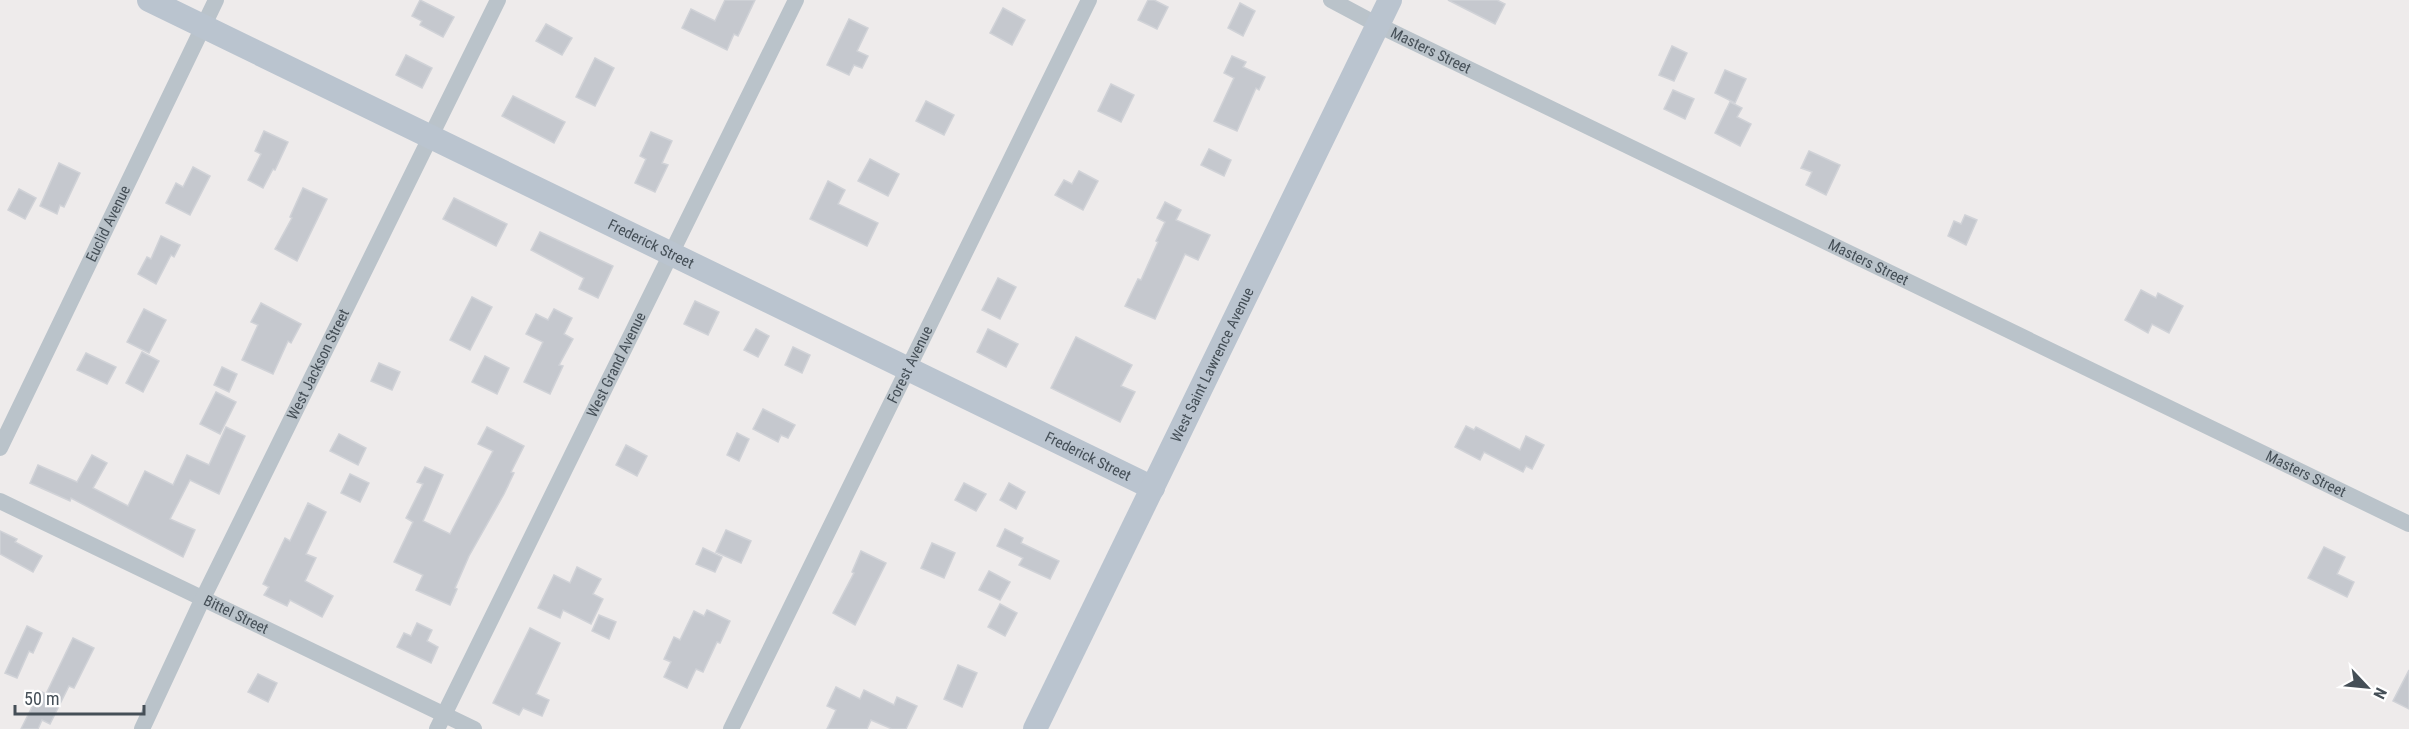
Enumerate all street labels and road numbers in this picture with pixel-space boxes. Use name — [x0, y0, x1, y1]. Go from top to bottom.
street label: Masters Street — [1388, 24, 1474, 78]
street label: Euclid Avenue — [82, 183, 134, 265]
street label: Frederick Street — [605, 215, 697, 272]
street label: Masters Street — [1825, 235, 1911, 289]
street label: West Saint Lawrence Avenue — [1167, 285, 1258, 445]
street label: West Jackson Street — [283, 306, 353, 423]
street label: West Grand Avenue — [583, 309, 650, 420]
street label: Forest Avenue — [883, 323, 937, 406]
street label: Frederick Street — [1042, 428, 1134, 485]
street label: Masters Street — [2263, 447, 2349, 501]
street label: Bittel Street — [201, 591, 271, 638]

